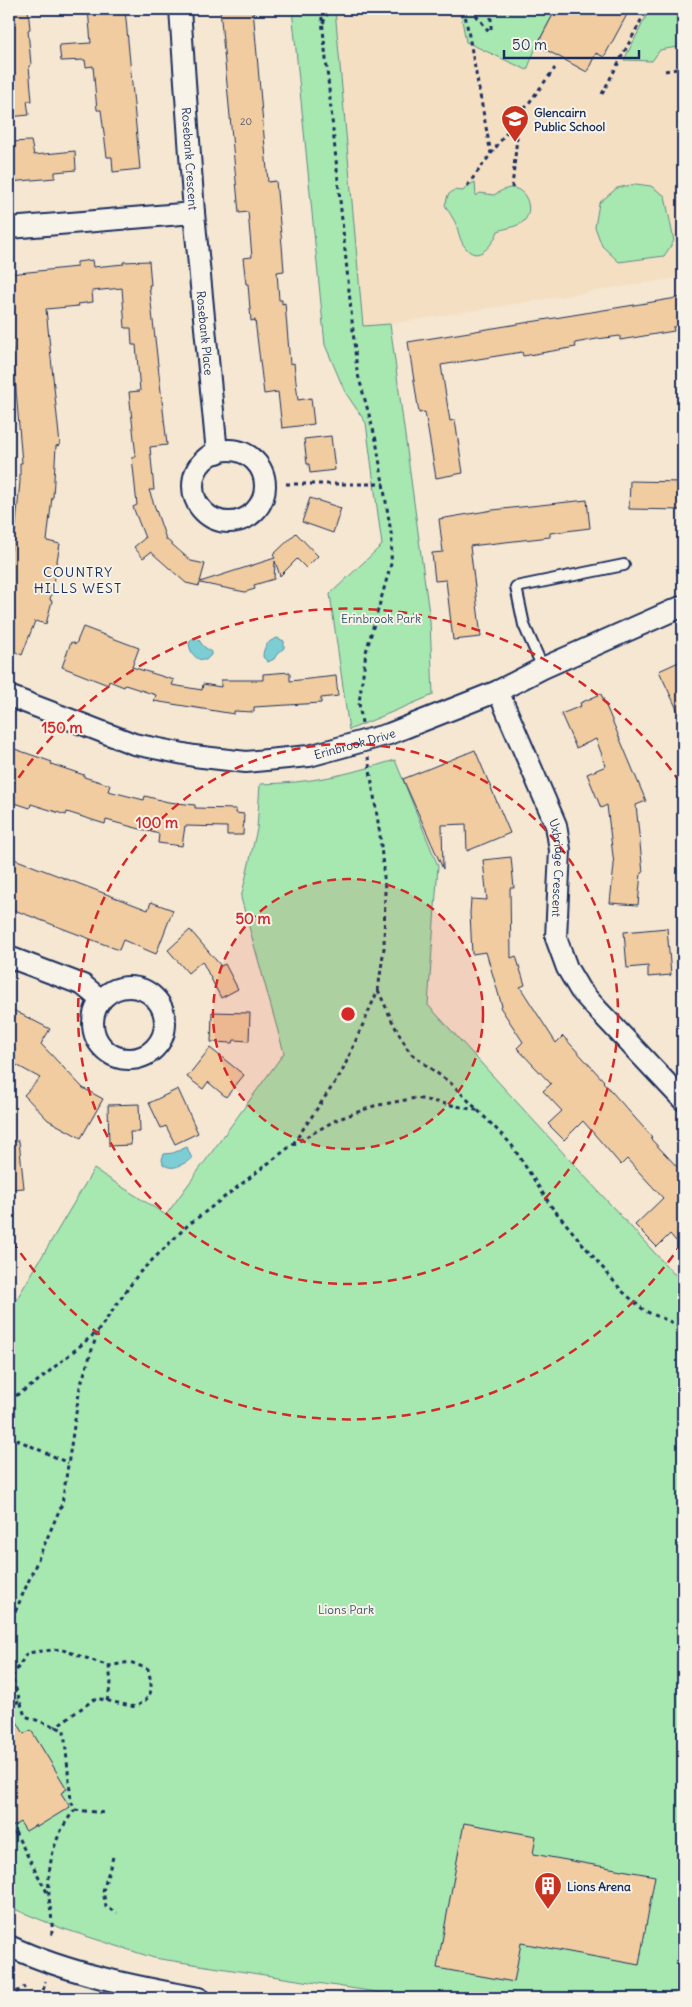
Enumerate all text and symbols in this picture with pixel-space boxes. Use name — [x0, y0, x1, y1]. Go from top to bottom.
scale bar — [504, 28, 640, 60]
text: 50 m — [512, 35, 547, 54]
school or university icon: Glencairn Public School — [500, 104, 530, 143]
place label: Glencairn Public School — [534, 105, 605, 134]
street label: Rosebank Crescent — [179, 107, 201, 211]
house number: 20 — [240, 115, 252, 128]
street label: Rosebank Place — [194, 290, 217, 376]
district label: COUNTRY HILLS WEST — [34, 563, 122, 597]
park label: Erinbrook Park — [341, 611, 421, 626]
text: 150 m — [41, 718, 83, 737]
street label: Erinbrook Drive — [312, 725, 398, 762]
text: 100 m — [136, 813, 178, 832]
street label: Uxbridge Crescent — [547, 816, 568, 917]
text: 50 m — [235, 909, 271, 928]
centre of rings — [339, 1005, 357, 1023]
park label: Lions Park — [318, 1602, 374, 1617]
building icon: Lions Arena — [533, 1871, 563, 1910]
place label: Lions Arena — [567, 1879, 631, 1894]

